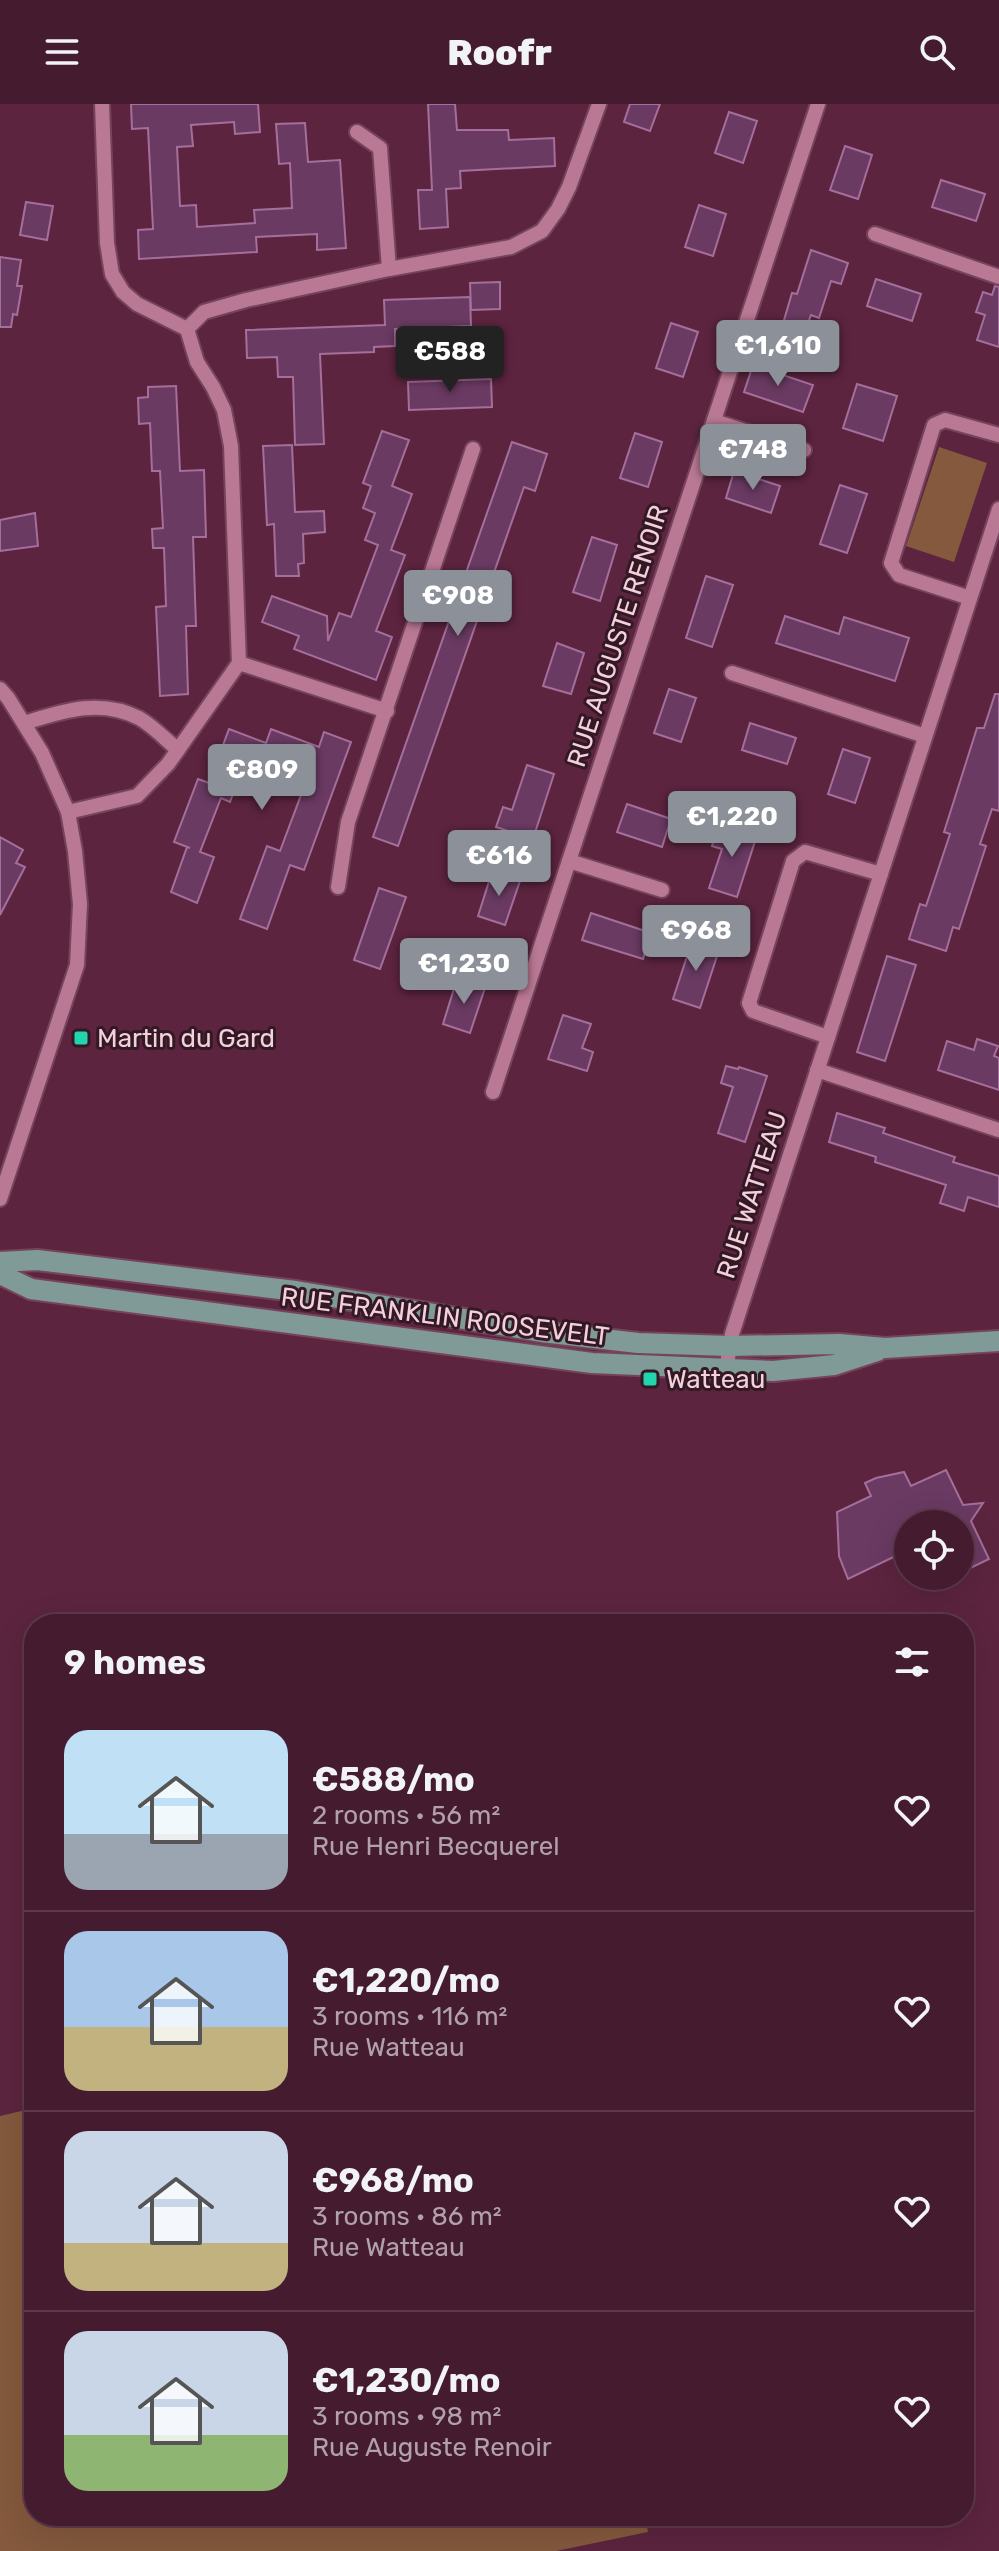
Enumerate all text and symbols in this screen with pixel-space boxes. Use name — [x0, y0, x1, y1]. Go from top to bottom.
icon: menu — [40, 30, 84, 74]
icon: search — [915, 30, 959, 74]
text: Roofr — [447, 31, 552, 74]
pin: €1,610 — [713, 320, 843, 388]
pin: €588 — [403, 326, 497, 394]
text: €1,610 — [734, 330, 822, 361]
text: €588 — [414, 336, 486, 367]
pin: €748 — [706, 424, 800, 492]
text: €748 — [718, 434, 788, 465]
street label: RUE AUGUSTE RENOIR — [561, 501, 675, 771]
pin: €908 — [411, 570, 505, 638]
text: €908 — [422, 580, 494, 611]
pin: €809 — [215, 744, 309, 812]
text: €809 — [226, 754, 298, 785]
pin: €1,220 — [667, 791, 797, 859]
text: €1,220 — [686, 801, 778, 832]
pin: €616 — [452, 830, 546, 898]
text: €616 — [466, 840, 532, 871]
pin: €968 — [649, 905, 743, 973]
text: €968 — [660, 915, 732, 946]
pin: €1,230 — [399, 938, 529, 1006]
text: €1,230 — [418, 948, 510, 979]
place label: Martin du Gard — [97, 1023, 275, 1054]
marker: Martin du Gard — [72, 1029, 90, 1047]
street label: RUE WATTEAU — [710, 1108, 794, 1282]
street label: RUE FRANKLIN ROOSEVELT — [279, 1281, 611, 1353]
place label: Watteau — [666, 1364, 765, 1395]
marker: Watteau — [641, 1370, 659, 1388]
map controls — [894, 1510, 974, 1590]
button: locate — [894, 1510, 974, 1590]
icon: filters — [890, 1640, 934, 1684]
text: 9 homes — [64, 1642, 206, 1683]
text: €588/mo — [312, 1759, 475, 1800]
icon: home — [128, 1762, 224, 1858]
icon: heart — [890, 1788, 934, 1832]
text: 2 rooms · 56 m² — [312, 1800, 500, 1831]
text: Rue Henri Becquerel — [312, 1831, 560, 1862]
text: €1,220/mo — [312, 1960, 500, 2001]
icon: home — [128, 1963, 224, 2059]
icon: heart — [890, 1989, 934, 2033]
text: 3 rooms · 116 m² — [312, 2001, 507, 2032]
text: Rue Watteau — [312, 2032, 465, 2063]
text: €968/mo — [312, 2160, 474, 2201]
icon: home — [128, 2163, 224, 2259]
icon: heart — [890, 2189, 934, 2233]
text: 3 rooms · 86 m² — [312, 2201, 502, 2232]
text: Rue Watteau — [312, 2232, 465, 2263]
text: €1,230/mo — [312, 2360, 500, 2401]
icon: home — [128, 2363, 224, 2459]
icon: heart — [890, 2389, 934, 2433]
text: 3 rooms · 98 m² — [312, 2401, 501, 2432]
text: Rue Auguste Renoir — [312, 2432, 552, 2463]

